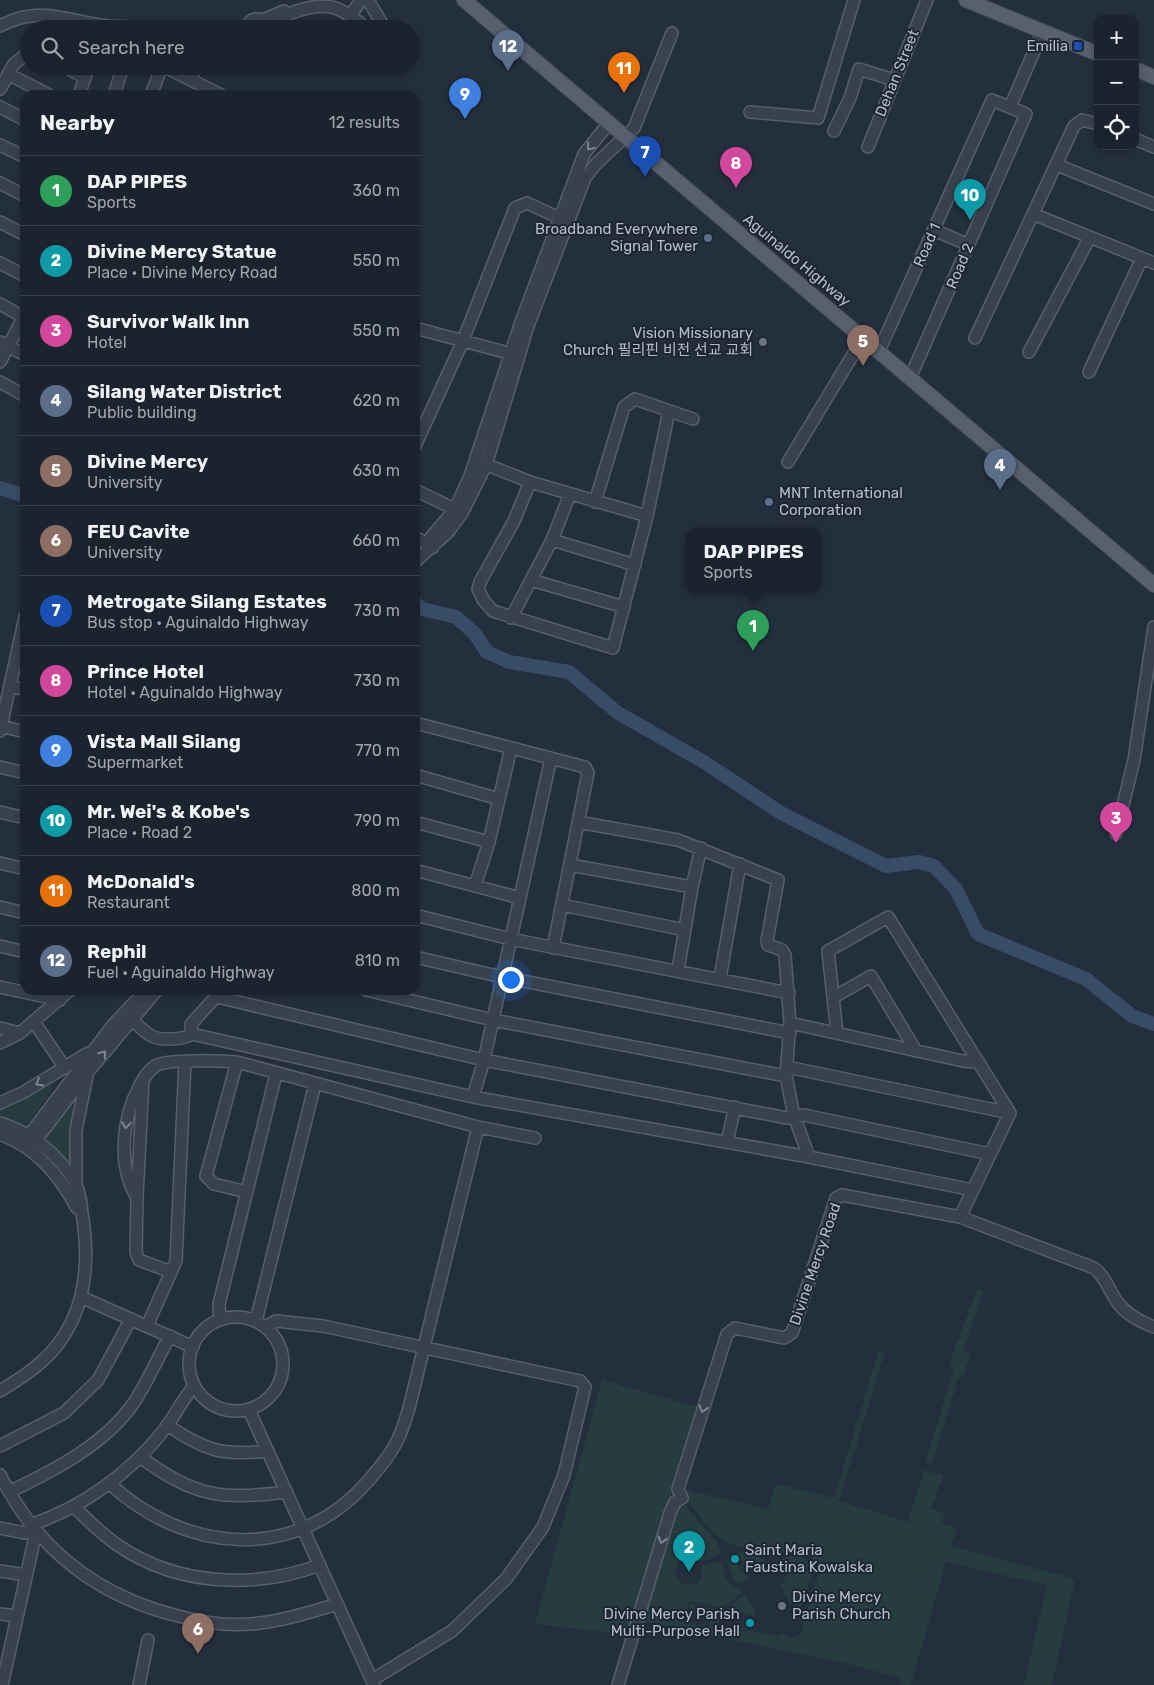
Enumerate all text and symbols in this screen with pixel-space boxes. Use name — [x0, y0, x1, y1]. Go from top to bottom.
map controls — [1094, 15, 1139, 150]
button: + — [1094, 15, 1139, 60]
search box — [20, 20, 420, 75]
street label: Dehan Street — [871, 27, 923, 119]
pin: 12 — [492, 30, 524, 71]
icon: search — [38, 34, 66, 62]
text: Search here — [78, 36, 185, 59]
place label: Emilia — [1026, 37, 1068, 55]
marker: Emilia — [1072, 40, 1084, 52]
pin: 11 — [608, 52, 640, 93]
button: − — [1094, 60, 1139, 105]
pin: 9 — [449, 78, 481, 119]
button: locate — [1094, 105, 1139, 150]
text: Nearby — [40, 110, 115, 135]
text: 12 results — [329, 113, 400, 132]
pin: 7 — [629, 136, 661, 177]
one-way arrow — [587, 141, 595, 150]
pin: 8 — [720, 147, 752, 188]
text: DAP PIPES — [87, 170, 187, 193]
pin: 10 — [954, 179, 986, 220]
text: 1 — [52, 181, 60, 200]
text: 360 m — [352, 181, 400, 200]
text: Sports — [87, 193, 136, 212]
street label: Aguinaldo Highway — [740, 210, 854, 310]
place label: Broadband Everywhere Signal Tower — [535, 220, 698, 255]
street label: Road 1 — [909, 220, 945, 270]
marker: Broadband Everywhere Signal Tower — [702, 232, 714, 244]
text: Divine Mercy Statue — [87, 240, 277, 263]
street label: Road 2 — [942, 240, 978, 292]
text: 2 — [51, 251, 61, 270]
text: 550 m — [353, 251, 400, 270]
text: Place · Divine Mercy Road — [87, 263, 278, 282]
text: Survivor Walk Inn — [87, 310, 250, 333]
text: 3 — [51, 321, 61, 340]
text: 550 m — [353, 321, 400, 340]
place label: Vision Missionary Church 필리핀 비전 선교 교회 — [563, 324, 753, 359]
pin: 5 — [847, 325, 879, 366]
text: Hotel — [87, 333, 127, 352]
marker: Vision Missionary Church 필리핀 비전 선교 교회 — [757, 336, 769, 348]
text: Silang Water District — [87, 380, 281, 403]
text: 4 — [51, 391, 61, 410]
text: 620 m — [353, 391, 400, 410]
text: Public building — [87, 403, 197, 422]
pin: 4 — [984, 449, 1016, 490]
text: Divine Mercy — [87, 450, 208, 473]
text: 5 — [51, 461, 61, 480]
text: 630 m — [352, 461, 400, 480]
text: University — [87, 473, 163, 492]
place label: MNT International Corporation — [779, 484, 903, 519]
marker: MNT International Corporation — [763, 496, 775, 508]
text: FEU Cavite — [87, 520, 190, 543]
popup — [686, 528, 821, 593]
text: 6 — [51, 531, 61, 550]
text: 660 m — [352, 531, 400, 550]
text: DAP PIPES — [704, 540, 804, 563]
text: University — [87, 543, 163, 562]
text: Sports — [704, 563, 753, 582]
text: Metrogate Silang Estates — [87, 590, 327, 613]
text: 7 — [51, 601, 61, 620]
text: 730 m — [354, 601, 400, 620]
pin: 1 — [737, 610, 769, 651]
text: Bus stop · Aguinaldo Highway — [87, 613, 309, 632]
text: Prince Hotel — [87, 660, 204, 683]
text: 8 — [51, 671, 61, 690]
text: 730 m — [354, 671, 400, 690]
text: Hotel · Aguinaldo Highway — [87, 683, 283, 702]
text: Vista Mall Silang — [87, 730, 241, 753]
text: 9 — [51, 741, 61, 760]
text: 770 m — [355, 741, 400, 760]
text: Supermarket — [87, 753, 183, 772]
text: Mr. Wei's & Kobe's — [87, 800, 250, 823]
pin: 3 — [1100, 802, 1132, 843]
text: 10 — [47, 811, 65, 830]
text: 790 m — [354, 811, 400, 830]
text: Place · Road 2 — [87, 823, 192, 842]
text: McDonald's — [87, 870, 195, 893]
text: 11 — [48, 881, 64, 900]
text: 800 m — [351, 881, 400, 900]
text: Restaurant — [87, 893, 170, 912]
text: Rephil — [87, 940, 147, 963]
text: 12 — [47, 951, 65, 970]
text: 810 m — [355, 951, 400, 970]
text: Fuel · Aguinaldo Highway — [87, 963, 275, 982]
your location — [498, 967, 524, 993]
one-way arrow — [97, 1051, 105, 1060]
one-way arrow — [36, 1077, 45, 1087]
one-way arrow — [121, 1121, 132, 1129]
street label: Divine Mercy Road — [786, 1201, 844, 1327]
one-way arrow — [699, 1405, 709, 1413]
pin: 2 — [673, 1531, 705, 1572]
one-way arrow — [657, 1535, 667, 1544]
place label: Saint Maria Faustina Kowalska — [745, 1541, 873, 1576]
marker: Saint Maria Faustina Kowalska — [729, 1553, 741, 1565]
place label: Divine Mercy Parish Church — [792, 1588, 891, 1623]
marker: Divine Mercy Parish Church — [776, 1600, 788, 1612]
place label: Divine Mercy Parish Multi-Purpose Hall — [604, 1605, 740, 1640]
pin: 6 — [182, 1613, 214, 1654]
marker: Divine Mercy Parish Multi-Purpose Hall — [744, 1617, 756, 1629]

